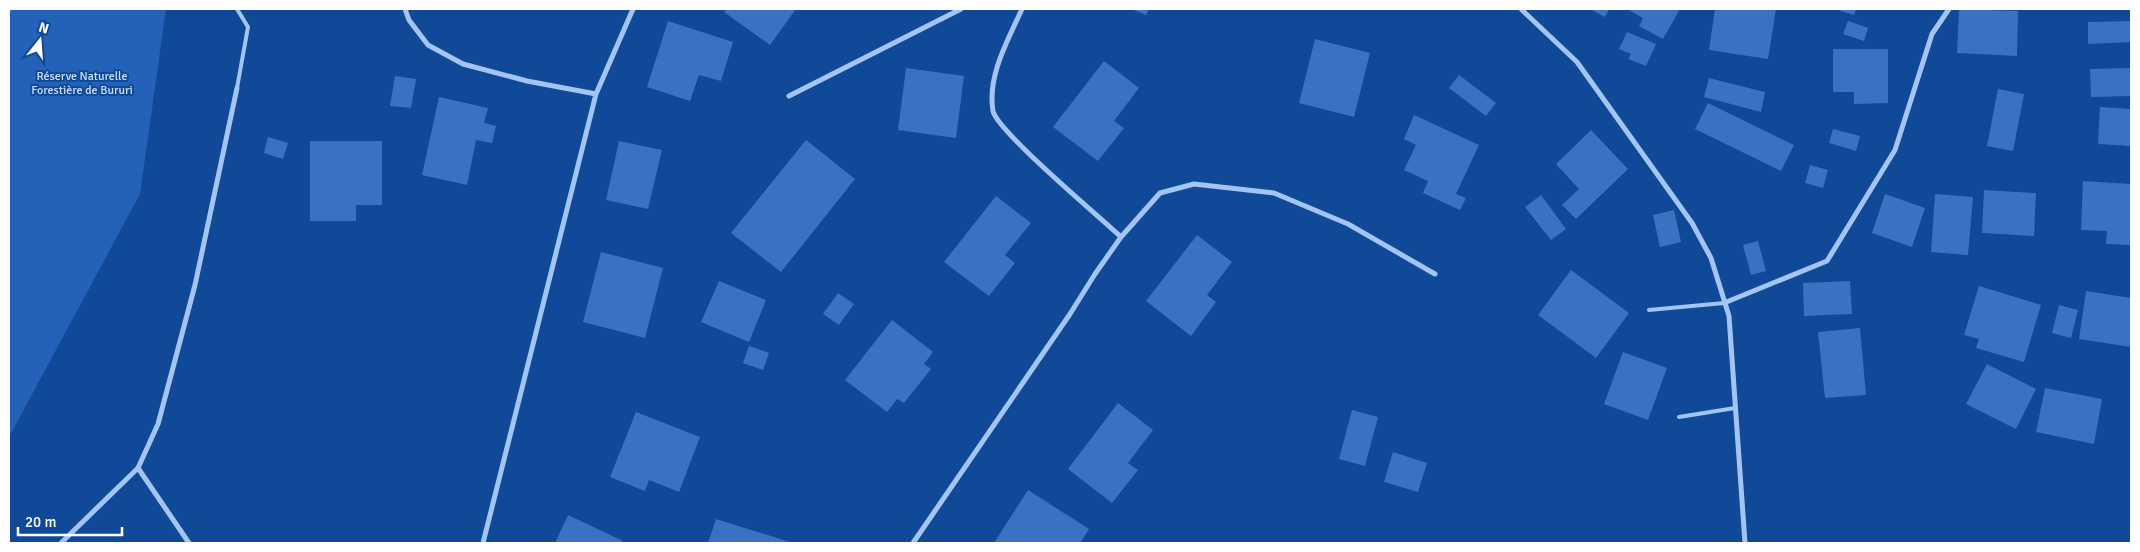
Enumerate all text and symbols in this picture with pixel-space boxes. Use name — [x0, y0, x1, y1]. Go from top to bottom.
north arrow — [15, 15, 65, 65]
text: N — [37, 18, 51, 38]
park label: Réserve Naturelle Forestière de Bururi — [31, 69, 133, 98]
scale bar — [18, 504, 121, 536]
text: 20 m — [25, 513, 56, 531]

